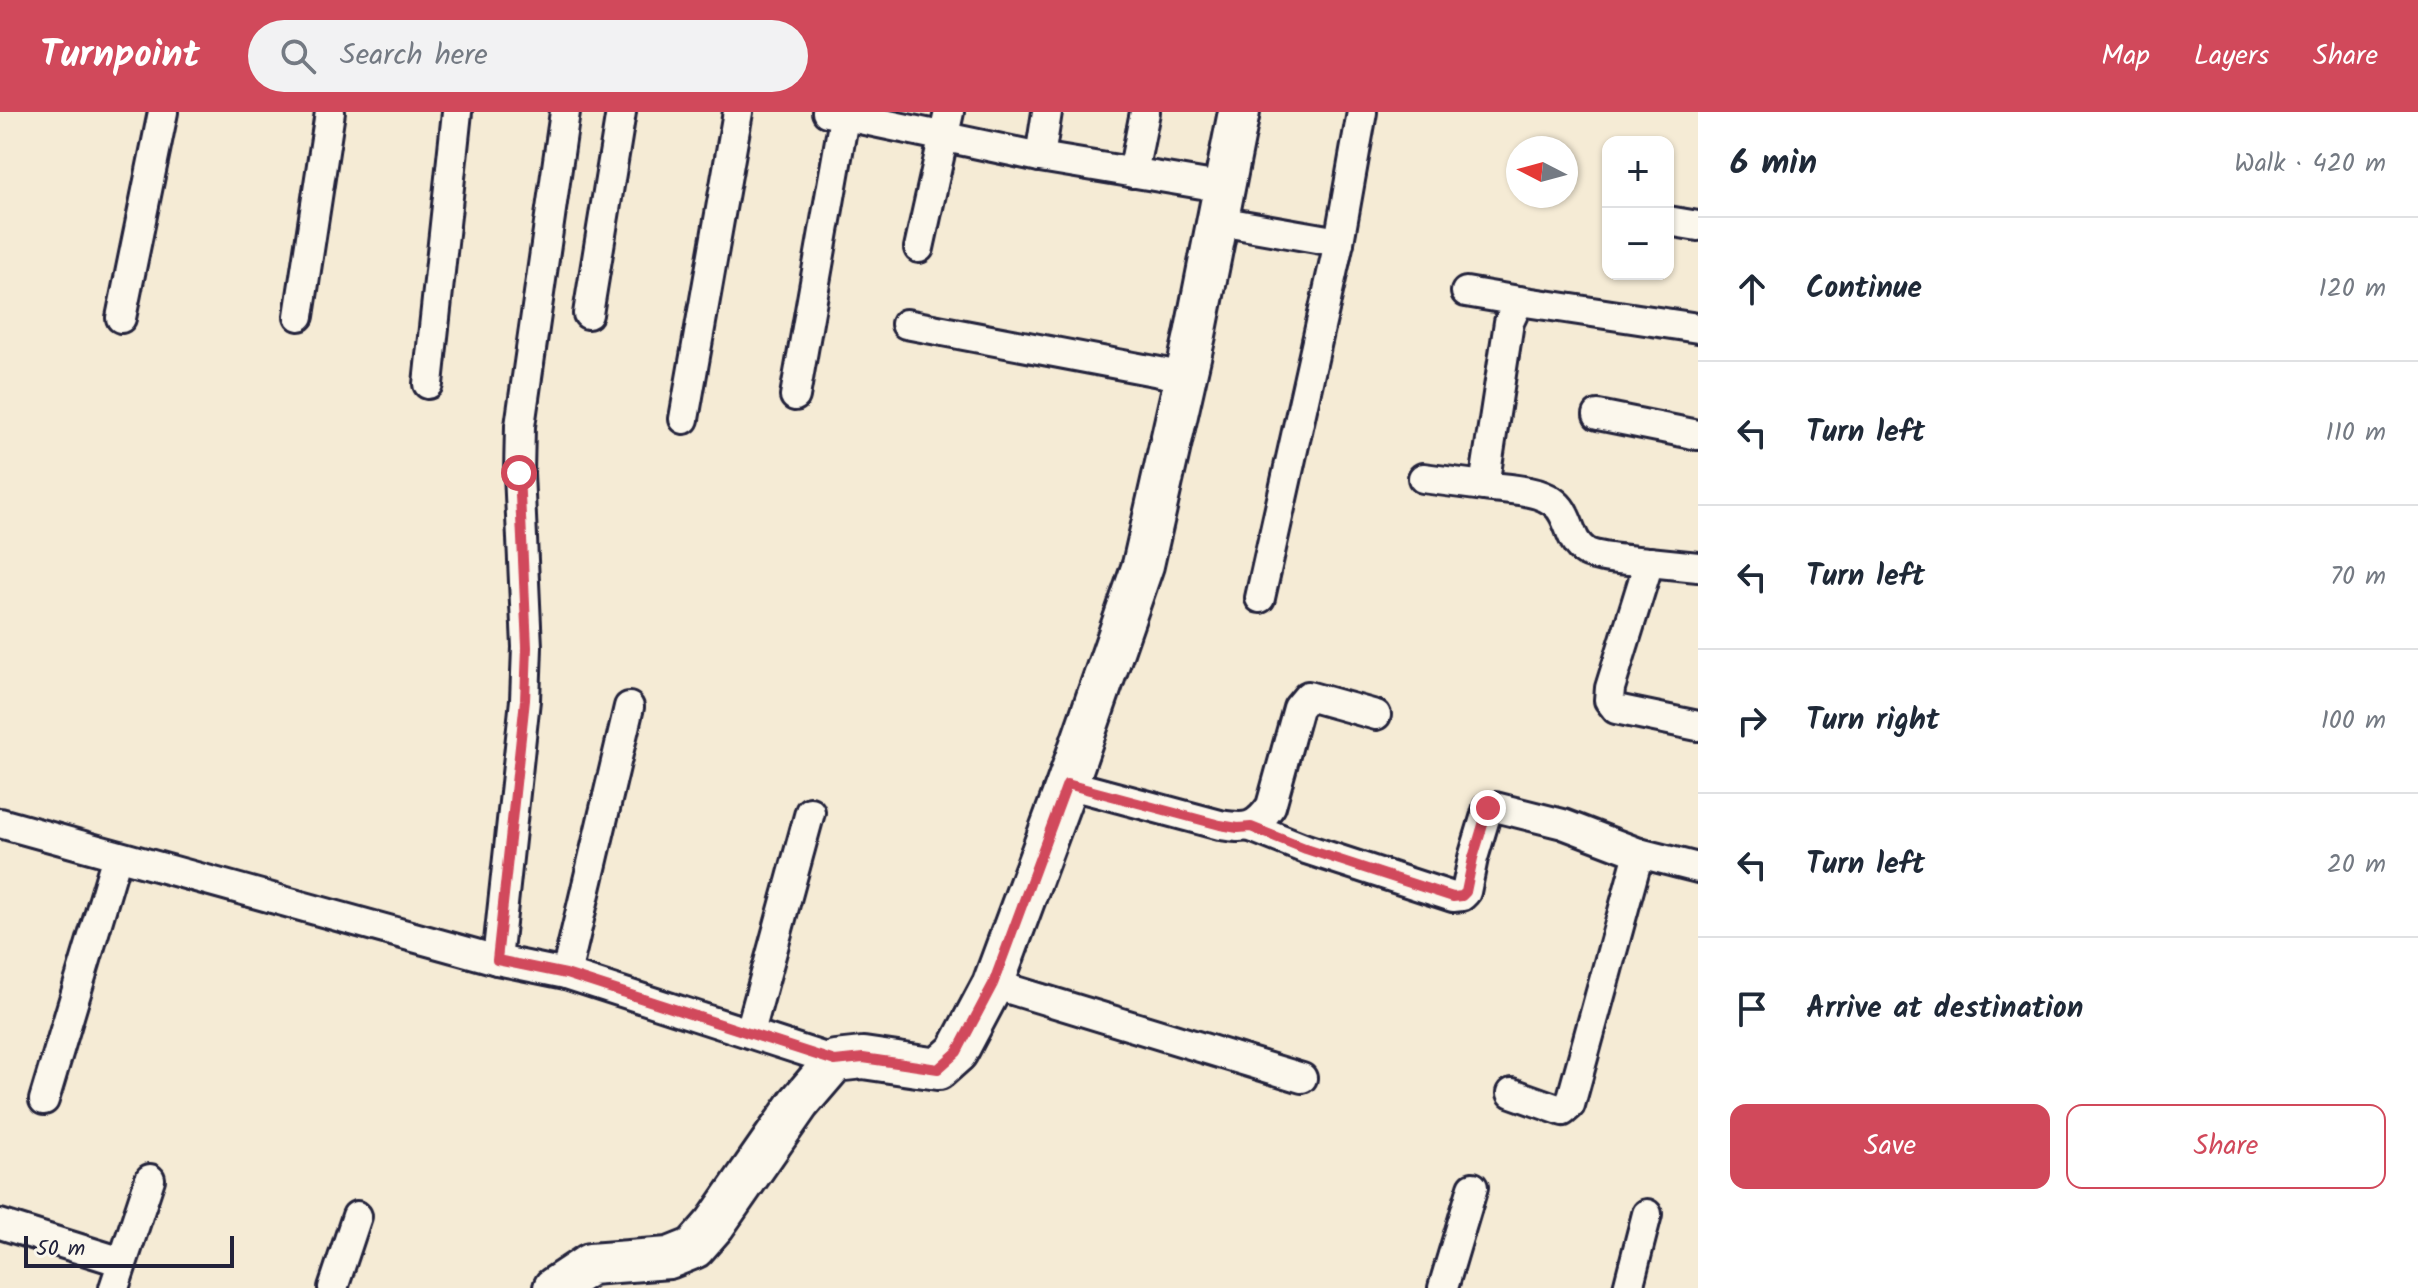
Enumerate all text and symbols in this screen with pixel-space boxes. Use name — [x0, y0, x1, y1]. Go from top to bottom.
search box — [248, 20, 808, 92]
text: Turnpoint — [40, 26, 200, 86]
text: Search here — [340, 32, 488, 80]
icon: search — [276, 34, 320, 78]
text: Map — [2101, 34, 2150, 79]
text: Layers — [2194, 34, 2269, 79]
text: Share — [2313, 34, 2378, 79]
north arrow — [1506, 136, 1578, 208]
map controls — [1602, 136, 1674, 280]
button: + — [1602, 136, 1674, 208]
text: 6 min — [1730, 137, 1817, 191]
text: Walk · 420 m — [2234, 143, 2386, 185]
button: − — [1602, 208, 1674, 280]
text: Continue — [1806, 265, 1922, 313]
icon: ahead — [1730, 267, 1774, 311]
text: 120 m — [2319, 268, 2386, 310]
text: Turn left — [1806, 409, 1925, 457]
icon: left — [1730, 411, 1774, 455]
text: 110 m — [2326, 412, 2386, 454]
route start — [501, 455, 537, 491]
text: Turn left — [1806, 553, 1925, 601]
icon: left — [1730, 555, 1774, 599]
text: 70 m — [2330, 556, 2386, 598]
text: Turn right — [1806, 697, 1939, 745]
icon: right — [1730, 699, 1774, 743]
text: 100 m — [2321, 700, 2386, 742]
route end — [1470, 790, 1506, 826]
text: Turn left — [1806, 841, 1925, 889]
icon: left — [1730, 843, 1774, 887]
text: 20 m — [2327, 844, 2386, 886]
text: Arrive at destination — [1806, 985, 2083, 1033]
icon: arrive — [1730, 987, 1774, 1031]
button: Save — [1730, 1104, 2050, 1189]
button: Share — [2066, 1104, 2386, 1189]
scale bar — [24, 1232, 234, 1268]
text: 50 m — [36, 1232, 85, 1267]

